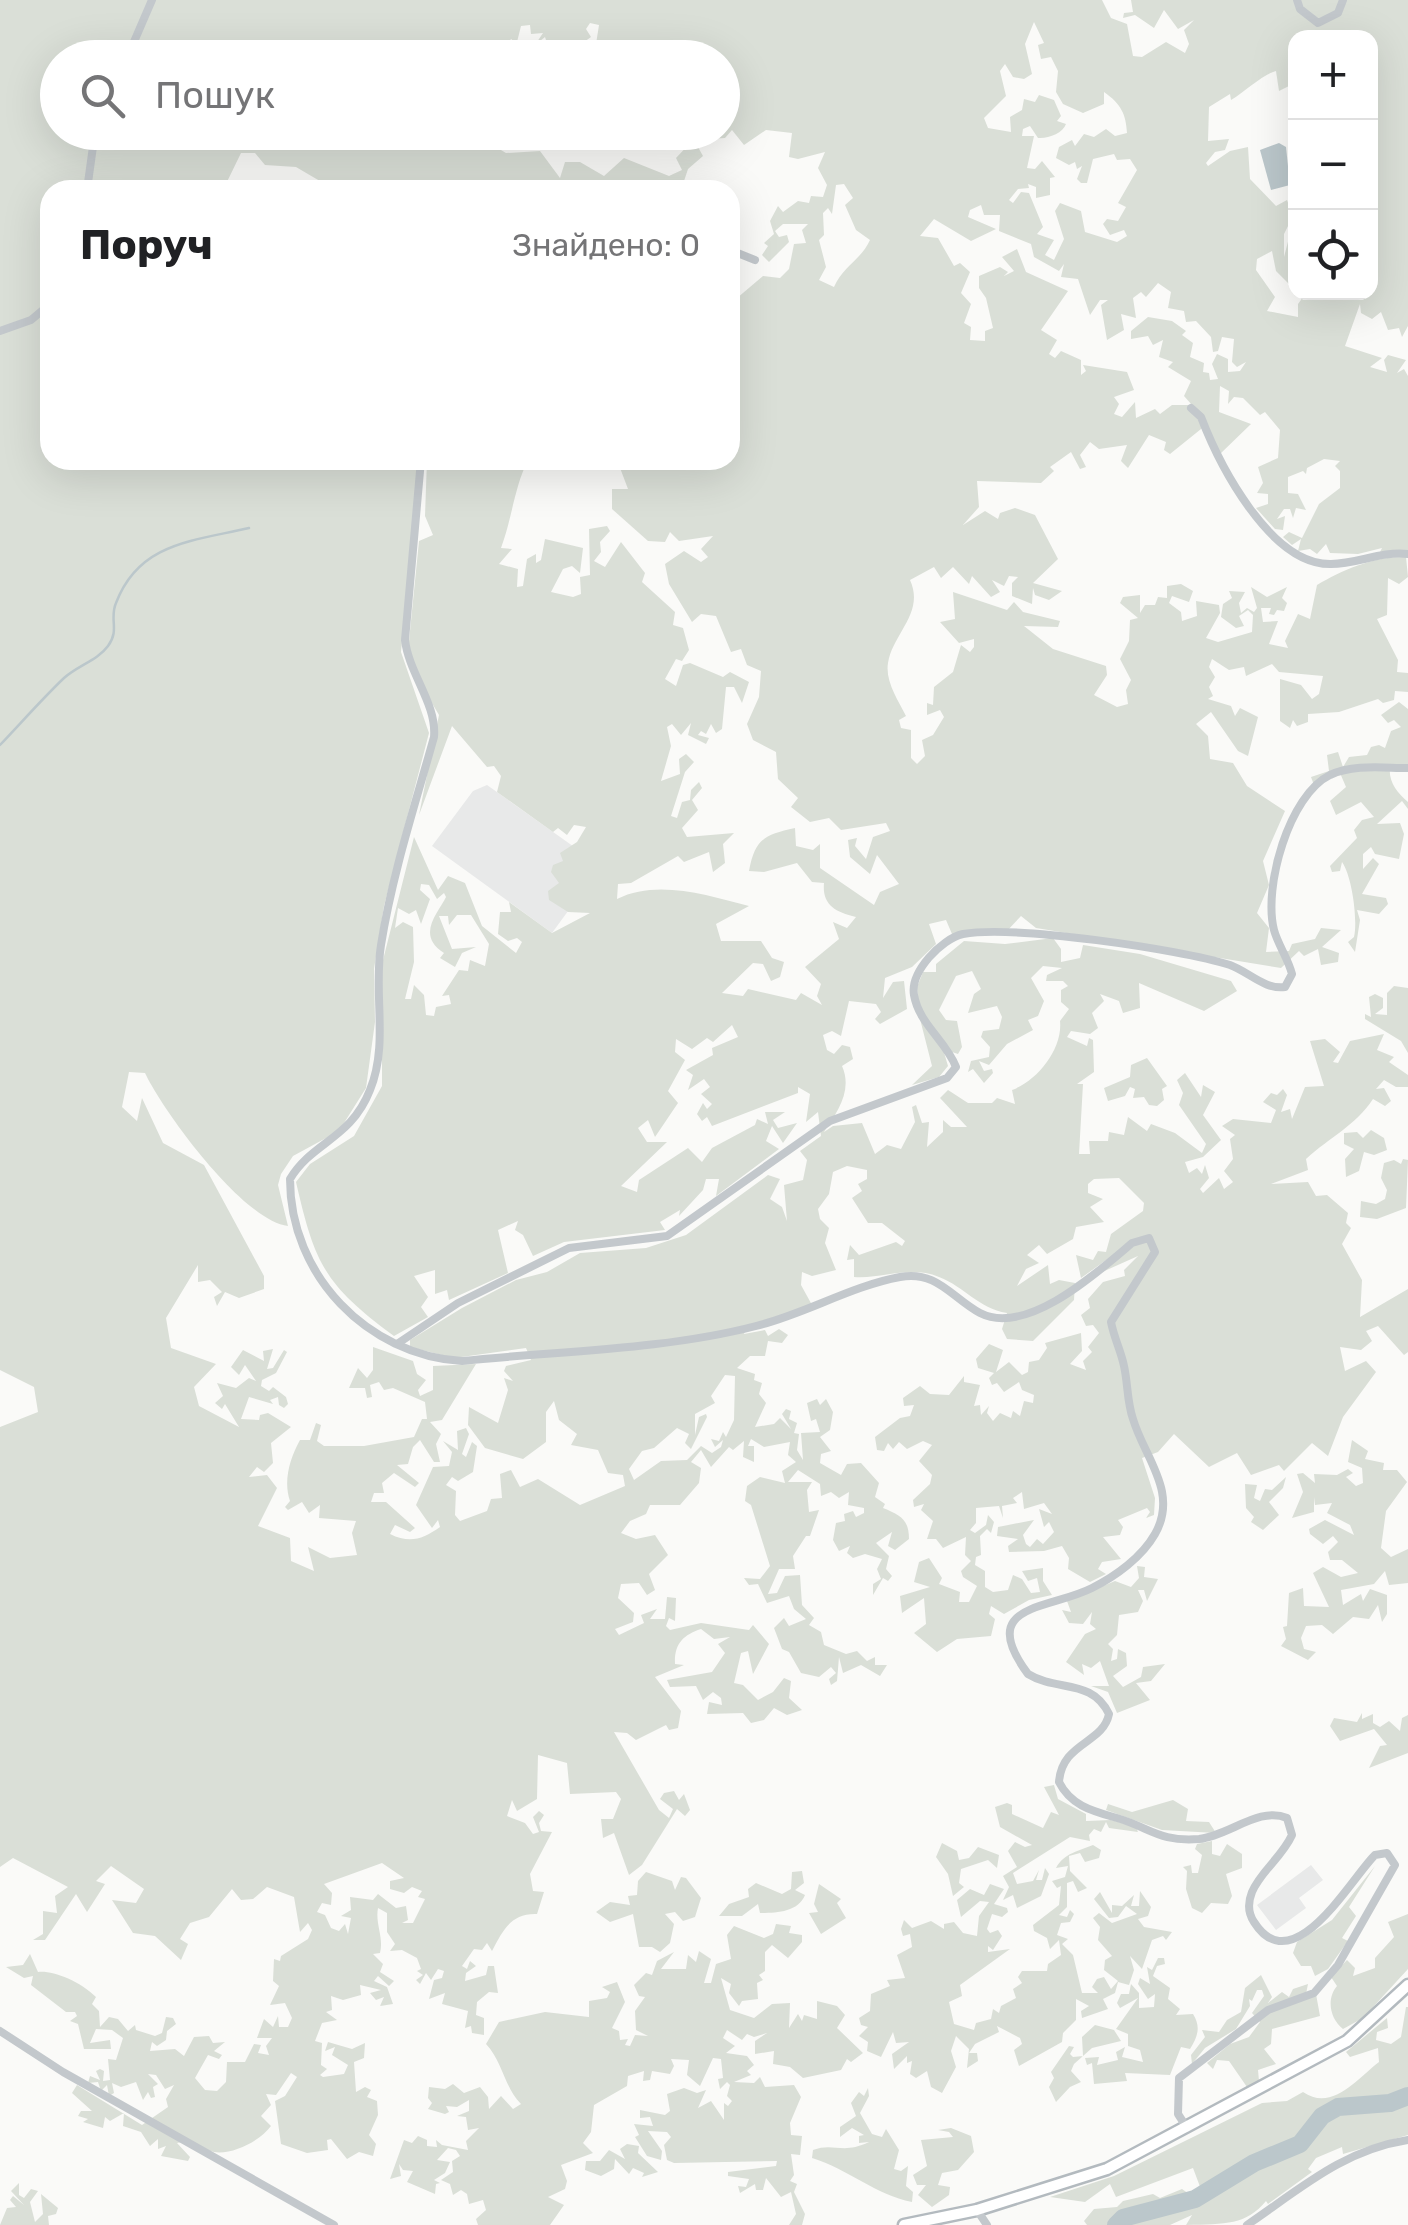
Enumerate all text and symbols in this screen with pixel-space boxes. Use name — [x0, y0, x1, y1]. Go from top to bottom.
map controls — [1288, 30, 1378, 300]
button: + — [1288, 30, 1378, 120]
search box — [40, 40, 740, 150]
icon: search — [75, 68, 130, 123]
text: Пошук — [155, 72, 275, 118]
button: − — [1288, 120, 1378, 210]
button: locate — [1288, 210, 1378, 300]
text: Поруч — [80, 220, 213, 270]
text: Знайдено: 0 — [512, 226, 700, 264]

